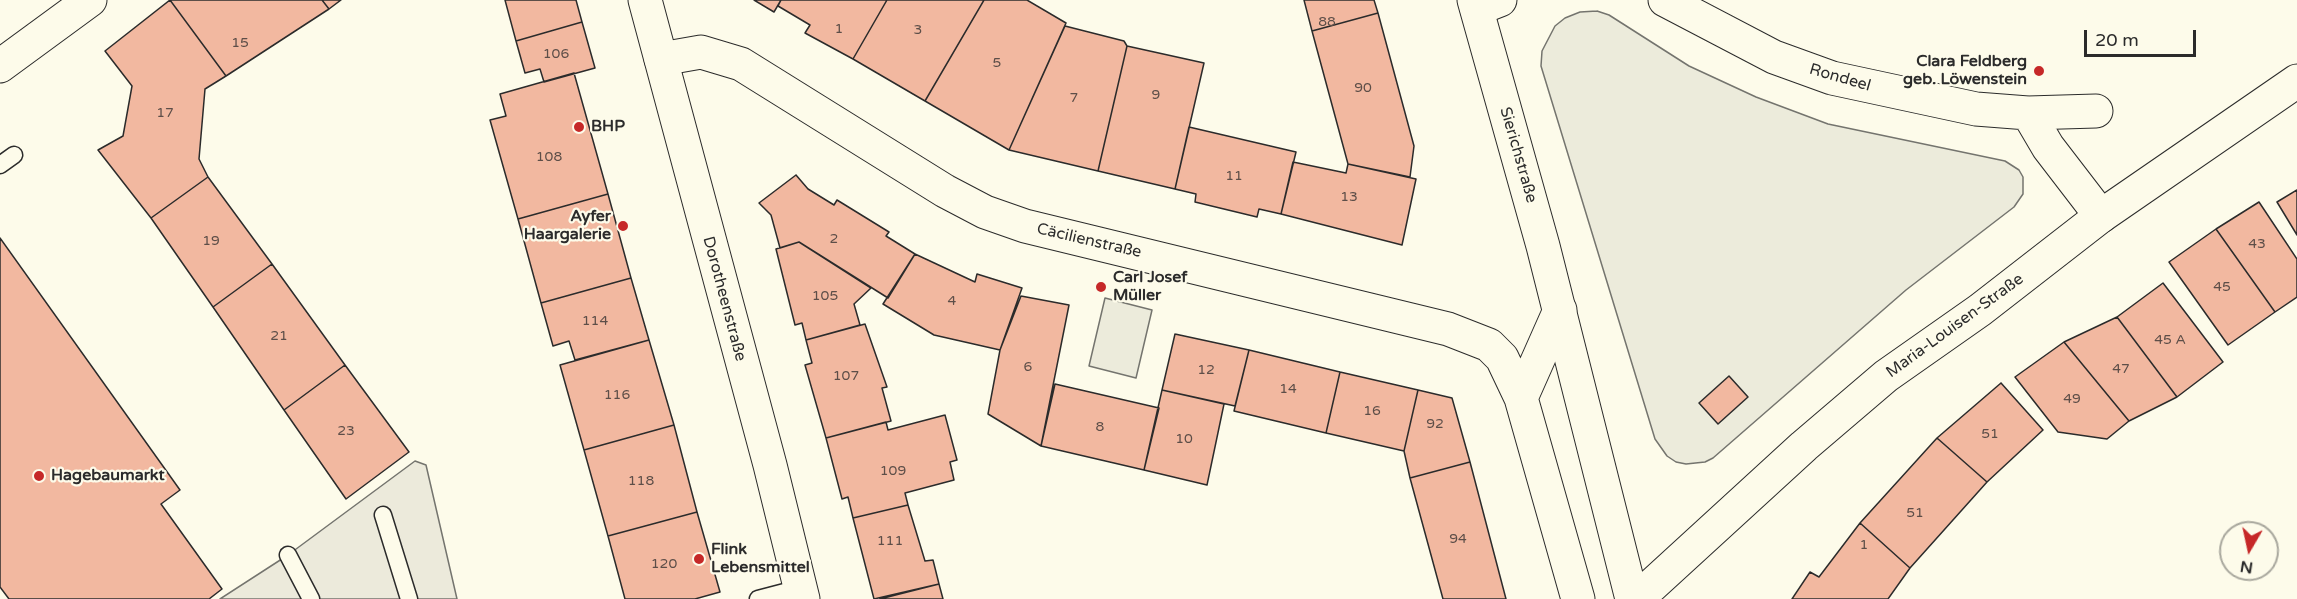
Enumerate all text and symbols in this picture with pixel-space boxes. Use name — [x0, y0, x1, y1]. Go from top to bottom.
house number: 88 — [1318, 14, 1336, 30]
scale bar — [2087, 18, 2200, 56]
house number: 1 — [835, 21, 843, 37]
house number: 3 — [914, 22, 922, 38]
text: 20 m — [2095, 29, 2139, 51]
house number: 15 — [231, 35, 249, 51]
house number: 106 — [543, 46, 569, 62]
place label: Clara Feldberg geb. Löwenstein — [1903, 52, 2027, 90]
house number: 5 — [993, 55, 1001, 71]
street label: Rondeel — [1807, 60, 1873, 96]
marker: Clara Feldberg geb. Löwenstein — [2032, 64, 2046, 78]
house number: 90 — [1354, 80, 1372, 96]
house number: 9 — [1152, 87, 1160, 103]
house number: 7 — [1070, 90, 1078, 106]
house number: 17 — [156, 105, 174, 121]
street label: Sierichstraße — [1495, 105, 1541, 205]
place label: BHP — [591, 117, 625, 137]
marker: BHP — [572, 120, 586, 134]
house number: 108 — [536, 149, 562, 165]
house number: 11 — [1225, 168, 1243, 184]
house number: 13 — [1340, 189, 1358, 205]
place label: Ayfer Haargalerie — [524, 207, 611, 245]
marker: Ayfer Haargalerie — [616, 219, 630, 233]
street label: Cäcilienstraße — [1035, 220, 1143, 262]
house number: 2 — [830, 231, 838, 247]
house number: 19 — [202, 233, 220, 249]
street label: Dorotheenstraße — [698, 235, 750, 363]
house number: 43 — [2248, 236, 2266, 252]
place label: Carl Josef Müller — [1113, 268, 1187, 306]
street label: Maria-Louisen-Straße — [1883, 270, 2027, 382]
house number: 45 — [2213, 279, 2231, 295]
marker: Carl Josef Müller — [1094, 280, 1108, 294]
house number: 105 — [812, 288, 838, 304]
house number: 4 — [948, 293, 956, 309]
house number: 114 — [582, 313, 608, 329]
house number: 21 — [270, 328, 288, 344]
house number: 45 A — [2154, 332, 2186, 348]
house number: 6 — [1024, 359, 1032, 375]
house number: 47 — [2112, 361, 2130, 377]
house number: 12 — [1197, 362, 1215, 378]
house number: 107 — [833, 368, 859, 384]
house number: 14 — [1279, 381, 1297, 397]
house number: 116 — [604, 387, 630, 403]
house number: 49 — [2063, 391, 2081, 407]
house number: 16 — [1363, 403, 1381, 419]
house number: 92 — [1426, 416, 1444, 432]
house number: 8 — [1096, 419, 1104, 435]
house number: 23 — [337, 423, 355, 439]
house number: 51 — [1981, 426, 1999, 442]
house number: 10 — [1175, 431, 1193, 447]
house number: 109 — [880, 463, 906, 479]
place label: Hagebaumarkt — [51, 466, 165, 486]
marker: Hagebaumarkt — [32, 469, 46, 483]
house number: 118 — [628, 473, 654, 489]
house number: 51 — [1906, 505, 1924, 521]
north arrow — [2219, 521, 2279, 581]
house number: 94 — [1449, 531, 1467, 547]
house number: 111 — [877, 533, 903, 549]
house number: 1 — [1860, 537, 1868, 553]
place label: Flink Lebensmittel — [711, 540, 810, 578]
marker: Flink Lebensmittel — [692, 552, 706, 566]
house number: 120 — [651, 556, 677, 572]
text: N — [2239, 556, 2254, 578]

